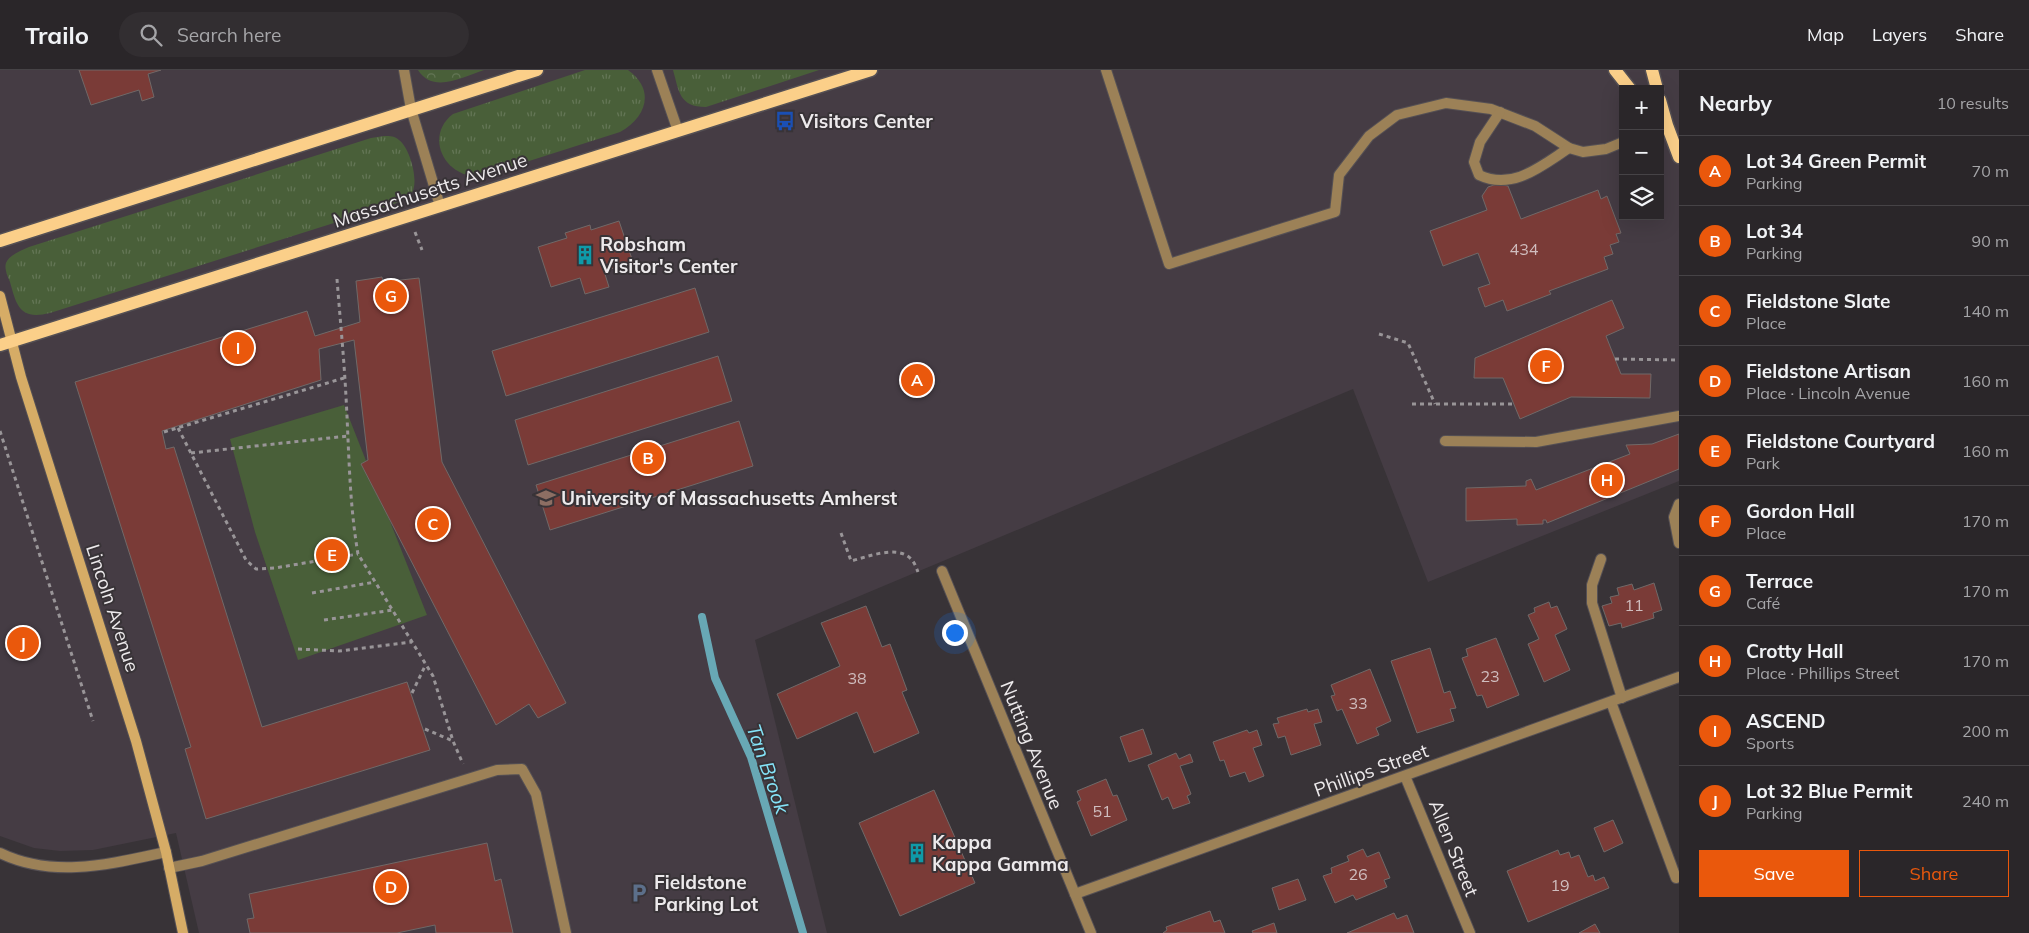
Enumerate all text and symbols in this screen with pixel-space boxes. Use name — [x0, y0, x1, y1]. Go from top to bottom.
search box — [119, 12, 469, 57]
text: Trailo — [25, 20, 89, 50]
icon: search — [137, 21, 165, 49]
text: Search here — [177, 23, 281, 47]
text: Map — [1807, 23, 1844, 46]
text: Layers — [1872, 23, 1927, 46]
text: Share — [1955, 23, 2004, 46]
map controls — [1619, 85, 1664, 220]
button: + — [1619, 85, 1664, 130]
text: Nearby — [1699, 90, 1772, 116]
text: 10 results — [1937, 93, 2009, 113]
place label: Visitors Center — [799, 109, 933, 133]
bus stop icon: Visitors Center — [774, 110, 796, 132]
button: − — [1619, 130, 1664, 175]
street label: Massachusetts Avenue — [330, 147, 530, 233]
text: Lot 34 Green Permit — [1746, 149, 1926, 173]
text: A — [1709, 161, 1721, 181]
text: 70 m — [1972, 161, 2009, 181]
text: Parking — [1746, 173, 1803, 193]
button: layers — [1619, 175, 1664, 220]
text: Lot 34 — [1746, 219, 1803, 243]
text: B — [1709, 231, 1721, 251]
text: 90 m — [1972, 231, 2009, 251]
place label: Robsham Visitor's Center — [599, 232, 738, 278]
house number: 434 — [1510, 239, 1539, 259]
text: Parking — [1746, 243, 1803, 263]
building icon: Robsham Visitor's Center — [574, 244, 596, 266]
pin: G — [375, 277, 407, 315]
text: Fieldstone Slate — [1746, 289, 1890, 313]
text: C — [1710, 301, 1720, 321]
text: 140 m — [1962, 301, 2009, 321]
text: Place — [1746, 313, 1786, 333]
pin: I — [222, 329, 254, 367]
pin: F — [1530, 347, 1562, 385]
text: Fieldstone Artisan — [1746, 359, 1911, 383]
pin: A — [901, 361, 933, 399]
text: D — [1709, 371, 1721, 391]
text: 160 m — [1962, 371, 2009, 391]
text: Place · Lincoln Avenue — [1746, 383, 1910, 403]
text: Fieldstone Courtyard — [1746, 429, 1935, 453]
pin: B — [632, 439, 664, 477]
text: E — [1710, 441, 1720, 461]
text: 160 m — [1962, 441, 2009, 461]
text: Park — [1746, 453, 1780, 473]
pin: H — [1591, 461, 1623, 499]
place label: University of Massachusetts Amherst — [561, 486, 897, 510]
school or university icon: University of Massachusetts Amherst — [535, 487, 557, 509]
text: Gordon Hall — [1746, 499, 1855, 523]
pin: C — [417, 505, 449, 543]
text: F — [1710, 511, 1720, 531]
text: 170 m — [1962, 511, 2009, 531]
text: Place — [1746, 523, 1786, 543]
pin: E — [316, 536, 348, 574]
street label: Lincoln Avenue — [81, 541, 145, 675]
text: Terrace — [1746, 569, 1813, 593]
text: G — [1709, 581, 1721, 601]
text: 170 m — [1962, 581, 2009, 601]
text: Café — [1746, 593, 1780, 613]
house number: 11 — [1624, 595, 1644, 615]
your location — [942, 620, 968, 646]
pin: J — [7, 624, 39, 662]
text: Crotty Hall — [1746, 639, 1843, 663]
text: H — [1709, 651, 1721, 671]
text: 170 m — [1962, 651, 2009, 671]
text: Place · Phillips Street — [1746, 663, 1899, 683]
house number: 23 — [1480, 666, 1500, 686]
house number: 38 — [847, 668, 867, 688]
street label: Nutting Avenue — [995, 677, 1069, 813]
house number: 33 — [1348, 693, 1368, 713]
text: ASCEND — [1746, 709, 1826, 733]
water label: Tan Brook — [741, 721, 796, 818]
text: I — [1713, 721, 1717, 741]
text: 200 m — [1962, 721, 2009, 741]
text: Sports — [1746, 733, 1794, 753]
street label: Phillips Street — [1311, 738, 1432, 802]
text: Lot 32 Blue Permit — [1746, 779, 1912, 803]
text: J — [1712, 791, 1718, 811]
text: 240 m — [1962, 791, 2009, 811]
street label: Allen Street — [1424, 796, 1484, 900]
house number: 51 — [1092, 801, 1112, 821]
text: Parking — [1746, 803, 1803, 823]
place label: Kappa Kappa Gamma — [932, 830, 1069, 876]
building icon: Kappa Kappa Gamma — [906, 842, 928, 864]
button: Save — [1699, 850, 1849, 897]
button: Share — [1859, 850, 2009, 897]
house number: 26 — [1348, 864, 1368, 884]
pin: D — [375, 868, 407, 906]
place label: Fieldstone Parking Lot — [654, 870, 758, 916]
house number: 19 — [1550, 875, 1570, 895]
parking icon: Fieldstone Parking Lot — [628, 882, 650, 904]

